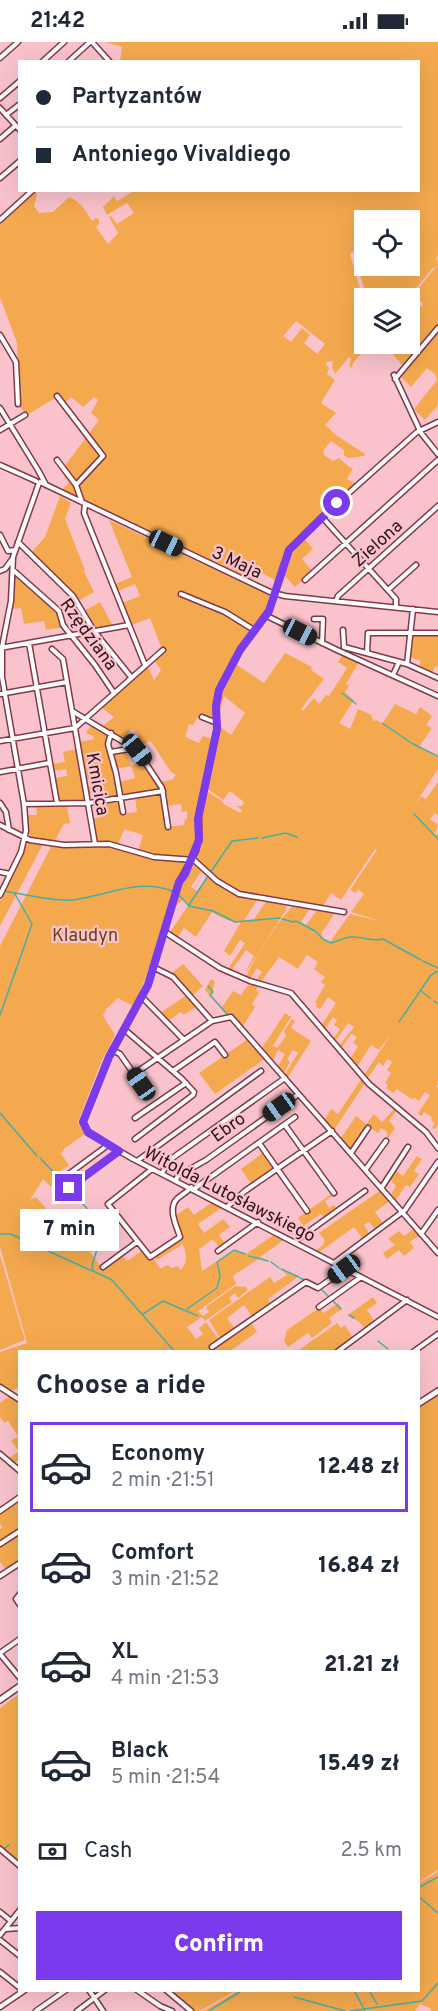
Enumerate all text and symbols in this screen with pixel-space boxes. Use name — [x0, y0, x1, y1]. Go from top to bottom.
text: 21:42 — [30, 8, 85, 35]
text: Partyzantów — [72, 84, 202, 111]
text: Antoniego Vivaldiego — [72, 142, 291, 169]
map controls — [354, 210, 420, 354]
button: locate — [354, 210, 420, 276]
button: layers — [354, 288, 420, 354]
route start — [323, 489, 350, 516]
street label: Zielona — [348, 515, 408, 573]
car — [146, 527, 186, 559]
street label: 3 Maja — [207, 542, 265, 585]
street label: Rzędziana — [54, 594, 122, 676]
car — [280, 616, 320, 648]
car — [119, 730, 155, 770]
street label: Kmicica — [80, 751, 113, 818]
park label: Klaudyn — [52, 925, 118, 948]
car — [123, 1064, 159, 1104]
car — [259, 1089, 299, 1125]
street label: Ebro — [207, 1108, 251, 1149]
street label: Witolda Lutosławskiego — [140, 1142, 319, 1249]
route end — [55, 1174, 82, 1201]
callout: 7 min — [20, 1209, 118, 1251]
text: 7 min — [44, 1217, 95, 1243]
car — [324, 1251, 364, 1287]
text: Choose a ride — [36, 1369, 206, 1403]
icon: car — [39, 1440, 93, 1494]
text: Economy — [111, 1441, 205, 1468]
text: 12.48 zł — [318, 1454, 399, 1481]
text: 2 min · 21:51 — [111, 1468, 215, 1494]
icon: car — [39, 1539, 93, 1593]
text: Comfort — [111, 1540, 194, 1567]
text: 16.84 zł — [318, 1553, 399, 1580]
text: 3 min · 21:52 — [111, 1567, 219, 1593]
icon: car — [39, 1638, 93, 1692]
text: XL — [111, 1639, 138, 1666]
text: 21.21 zł — [324, 1652, 399, 1679]
text: 4 min · 21:53 — [111, 1666, 219, 1692]
icon: car — [39, 1737, 93, 1791]
text: Black — [111, 1738, 169, 1765]
text: 15.49 zł — [319, 1751, 399, 1778]
text: 5 min · 21:54 — [111, 1765, 220, 1791]
icon: cash — [36, 1835, 69, 1868]
text: Cash — [84, 1838, 133, 1865]
text: 2.5 km — [340, 1838, 402, 1864]
button: Confirm — [36, 1911, 402, 1980]

